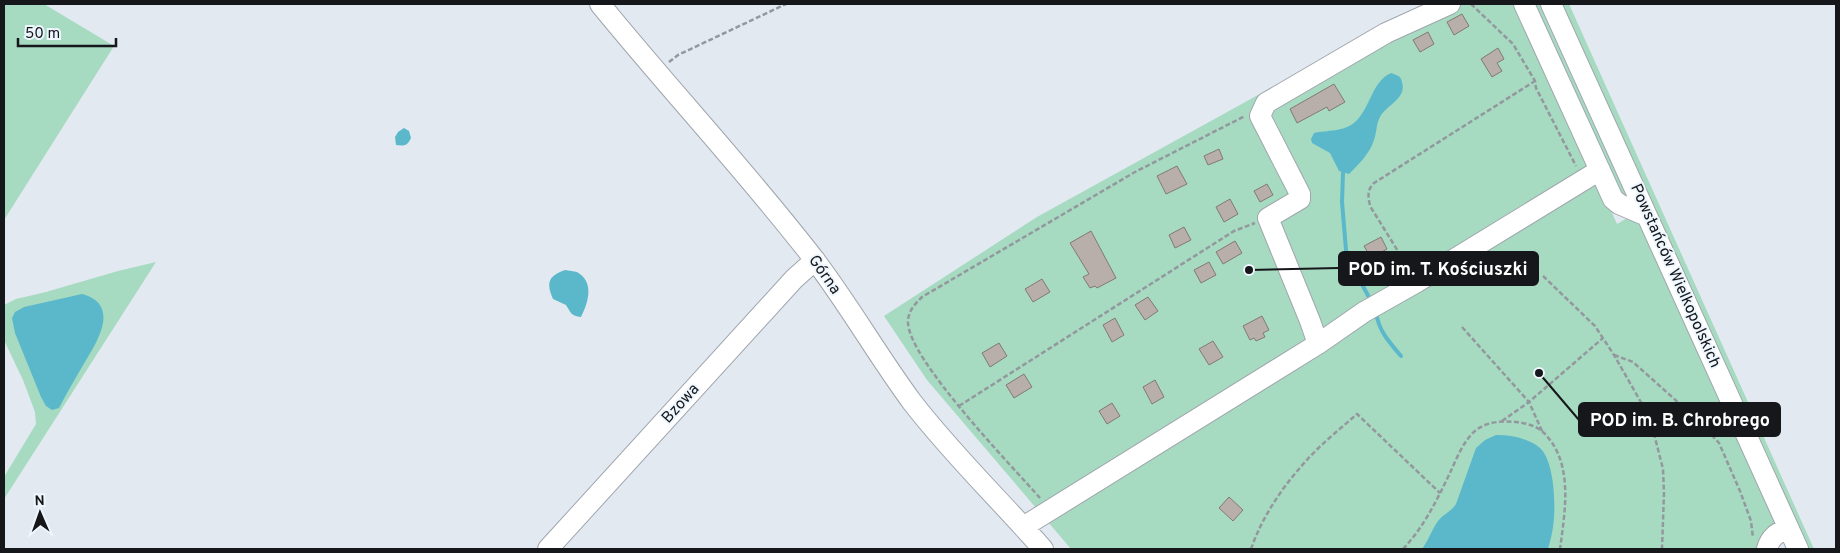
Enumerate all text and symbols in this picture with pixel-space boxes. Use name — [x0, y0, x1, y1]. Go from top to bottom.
scale bar — [18, 15, 115, 47]
text: 50 m — [25, 25, 60, 44]
street label: Powstańców Wielkopolskich — [1625, 181, 1725, 371]
street label: Górna — [803, 251, 845, 299]
callout: POD im. T. Kościuszki — [1339, 252, 1538, 285]
text: POD im. T. Kościuszki — [1348, 259, 1528, 282]
street label: Bzowa — [658, 380, 704, 428]
callout: POD im. B. Chrobrego — [1579, 403, 1780, 436]
text: POD im. B. Chrobrego — [1590, 410, 1770, 433]
north arrow — [15, 488, 65, 538]
text: N — [34, 493, 45, 510]

